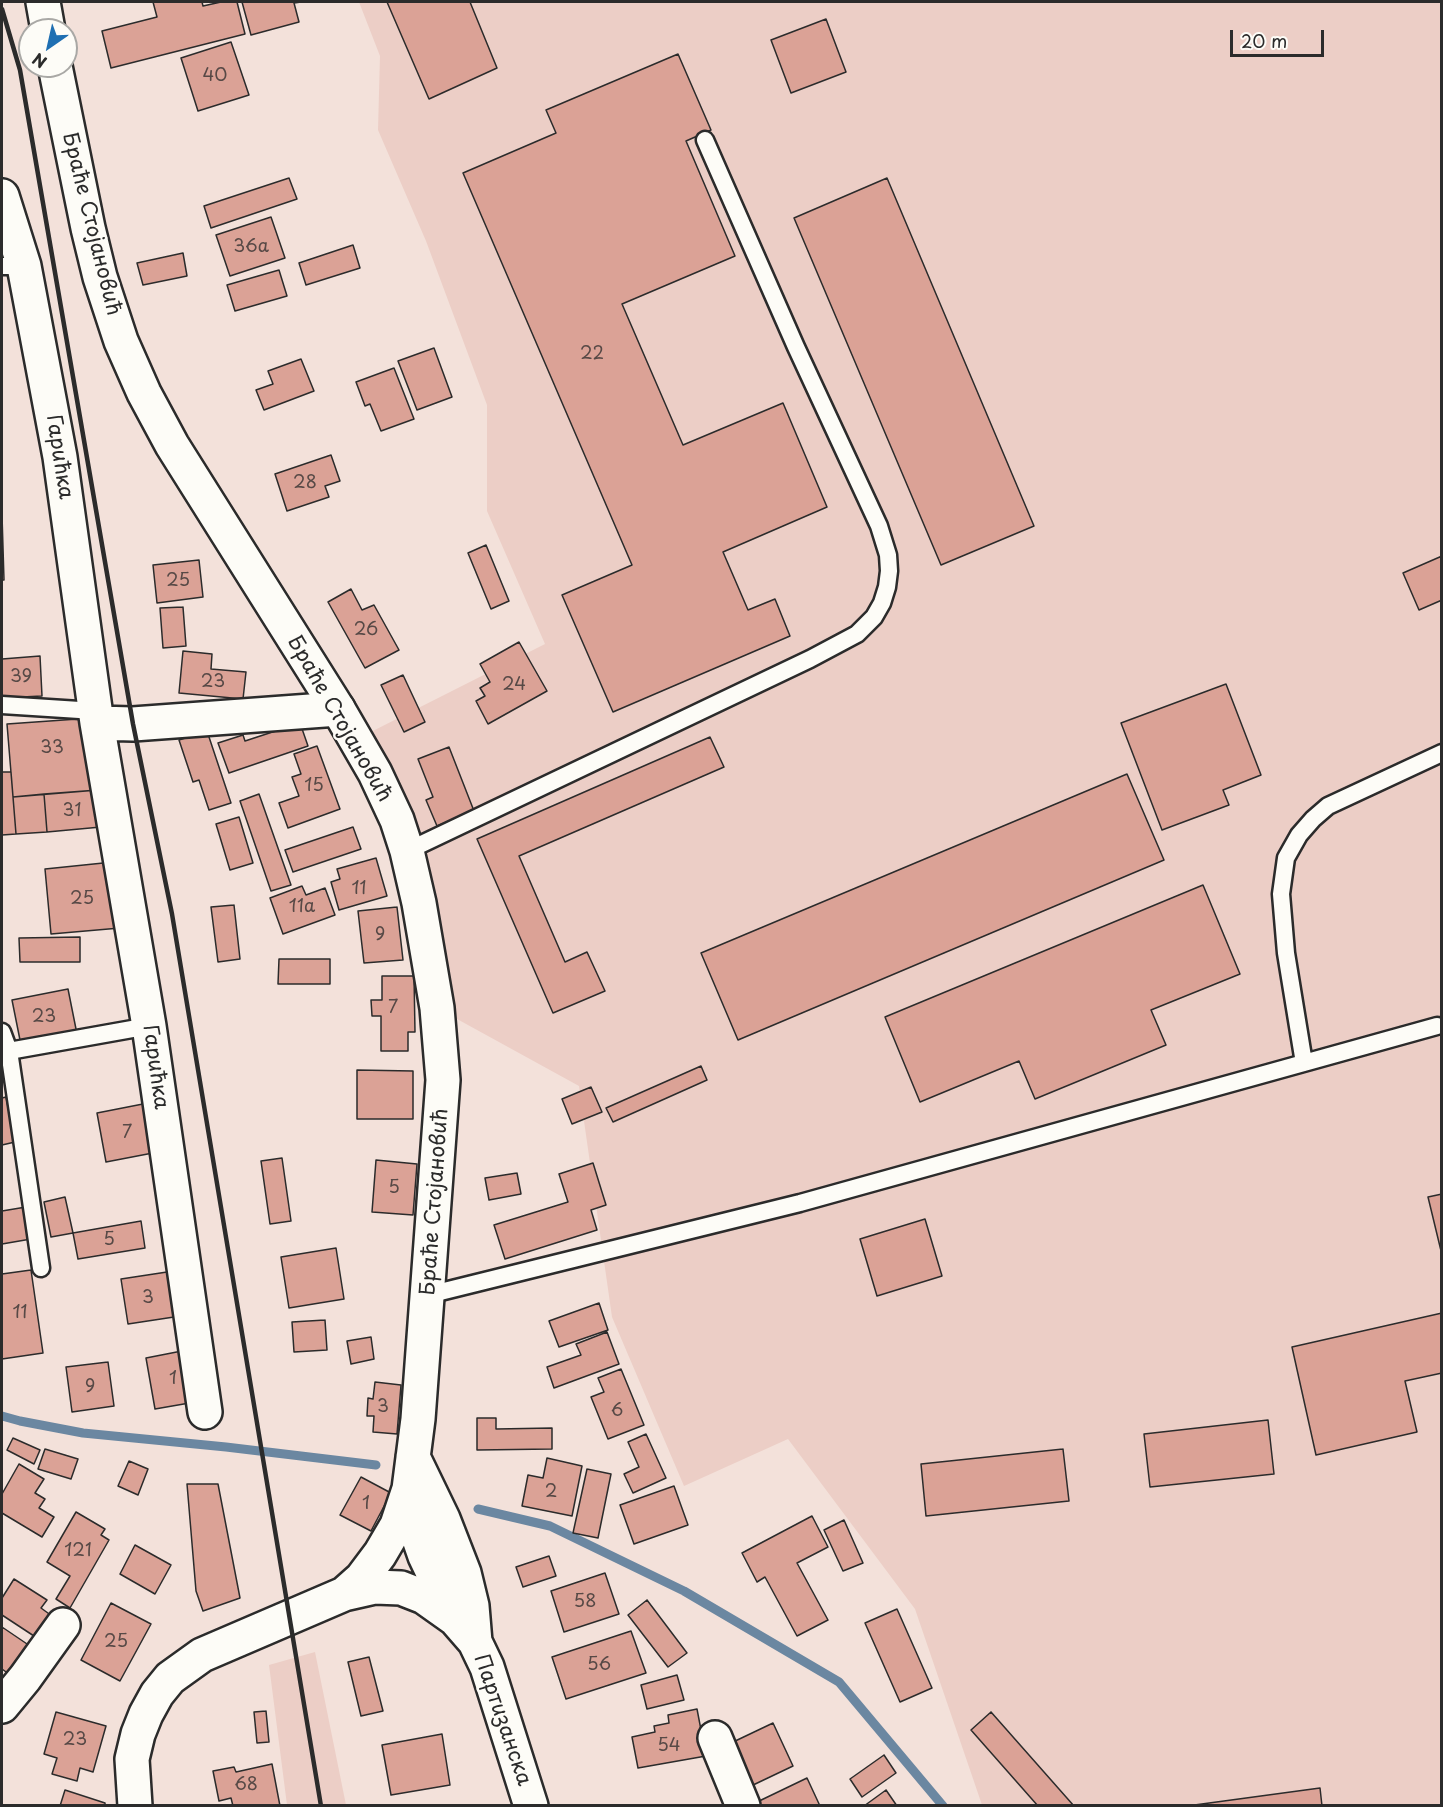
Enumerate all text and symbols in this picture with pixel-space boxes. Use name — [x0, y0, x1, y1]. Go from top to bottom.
north arrow — [18, 18, 78, 78]
scale bar — [1233, 18, 1328, 56]
text: 20 m — [1241, 27, 1287, 54]
text: N — [27, 48, 51, 75]
house number: 40 — [202, 65, 228, 87]
street label: Браће Стојановић — [56, 130, 126, 318]
house number: 36a — [233, 236, 269, 258]
house number: 22 — [580, 343, 604, 365]
street label: Гарићка — [40, 413, 78, 501]
house number: 28 — [293, 472, 317, 494]
house number: 25 — [166, 570, 190, 592]
house number: 26 — [354, 619, 378, 641]
street label: Браће Стојановић — [281, 632, 397, 806]
house number: 39 — [10, 666, 32, 688]
house number: 23 — [201, 671, 225, 693]
house number: 24 — [502, 674, 526, 696]
house number: 33 — [40, 737, 64, 759]
house number: 15 — [304, 775, 324, 797]
house number: 31 — [63, 800, 81, 822]
house number: 11 — [351, 878, 367, 900]
house number: 25 — [70, 888, 94, 910]
house number: 11a — [289, 896, 315, 918]
house number: 9 — [375, 924, 385, 946]
house number: 7 — [388, 997, 398, 1019]
house number: 23 — [32, 1006, 56, 1028]
street label: Гарићка — [137, 1023, 173, 1111]
street label: Браће Стојановић — [416, 1108, 454, 1296]
house number: 7 — [122, 1122, 132, 1144]
house number: 5 — [388, 1177, 400, 1199]
house number: 5 — [103, 1229, 115, 1251]
house number: 3 — [142, 1287, 154, 1309]
house number: 11 — [12, 1302, 28, 1324]
house number: 1 — [169, 1368, 177, 1390]
house number: 9 — [85, 1376, 95, 1398]
house number: 3 — [377, 1396, 389, 1418]
house number: 6 — [611, 1400, 623, 1422]
house number: 2 — [545, 1481, 557, 1503]
house number: 1 — [362, 1493, 370, 1515]
house number: 121 — [64, 1540, 92, 1562]
house number: 58 — [574, 1591, 596, 1613]
house number: 25 — [104, 1631, 128, 1653]
street label: Партизанска — [468, 1651, 536, 1789]
house number: 56 — [587, 1654, 611, 1676]
house number: 23 — [63, 1729, 87, 1751]
house number: 54 — [657, 1735, 681, 1757]
house number: 68 — [234, 1774, 258, 1796]

